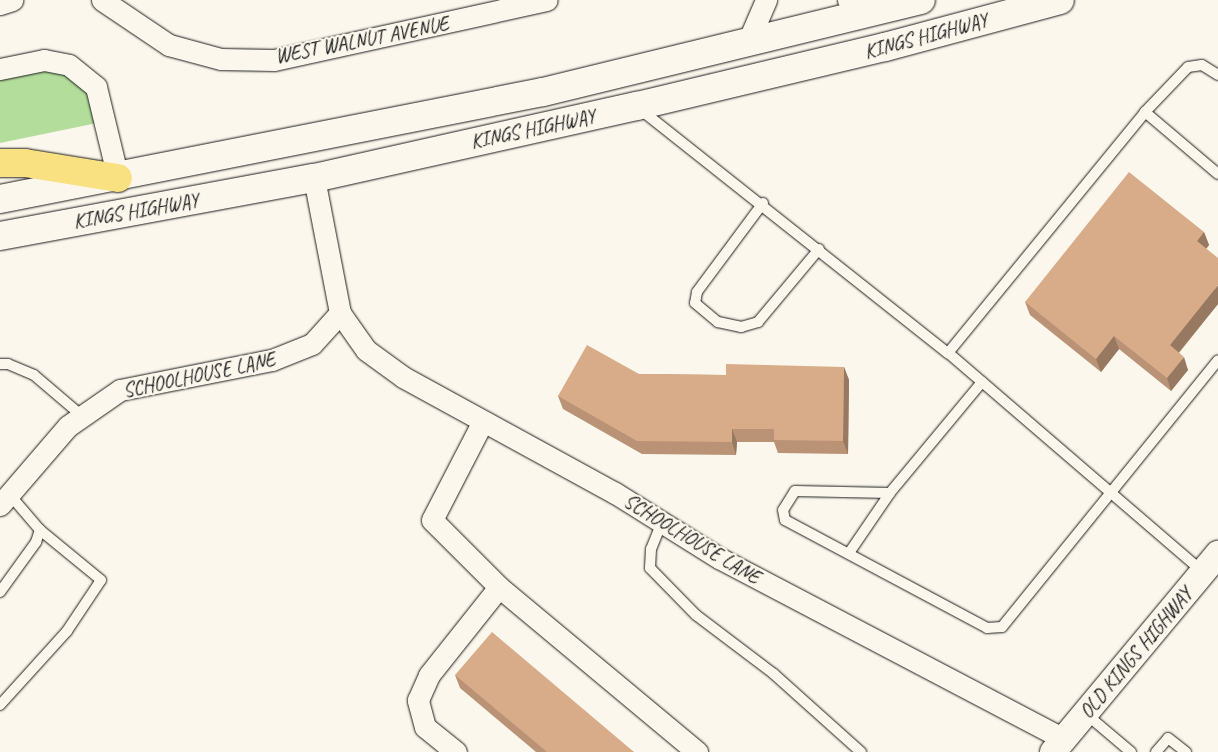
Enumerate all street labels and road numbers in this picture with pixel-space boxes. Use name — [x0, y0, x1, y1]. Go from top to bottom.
street label: KINGS HIGHWAY — [861, 8, 991, 64]
street label: WEST WALNUT AVENUE — [273, 11, 451, 69]
street label: KINGS HIGHWAY — [468, 104, 598, 154]
street label: KINGS HIGHWAY — [71, 188, 201, 234]
street label: SCHOOLHOUSE LANE — [121, 347, 277, 403]
street label: SCHOOLHOUSE LANE — [619, 489, 765, 589]
street label: OLD KINGS HIGHWAY — [1074, 583, 1198, 723]

